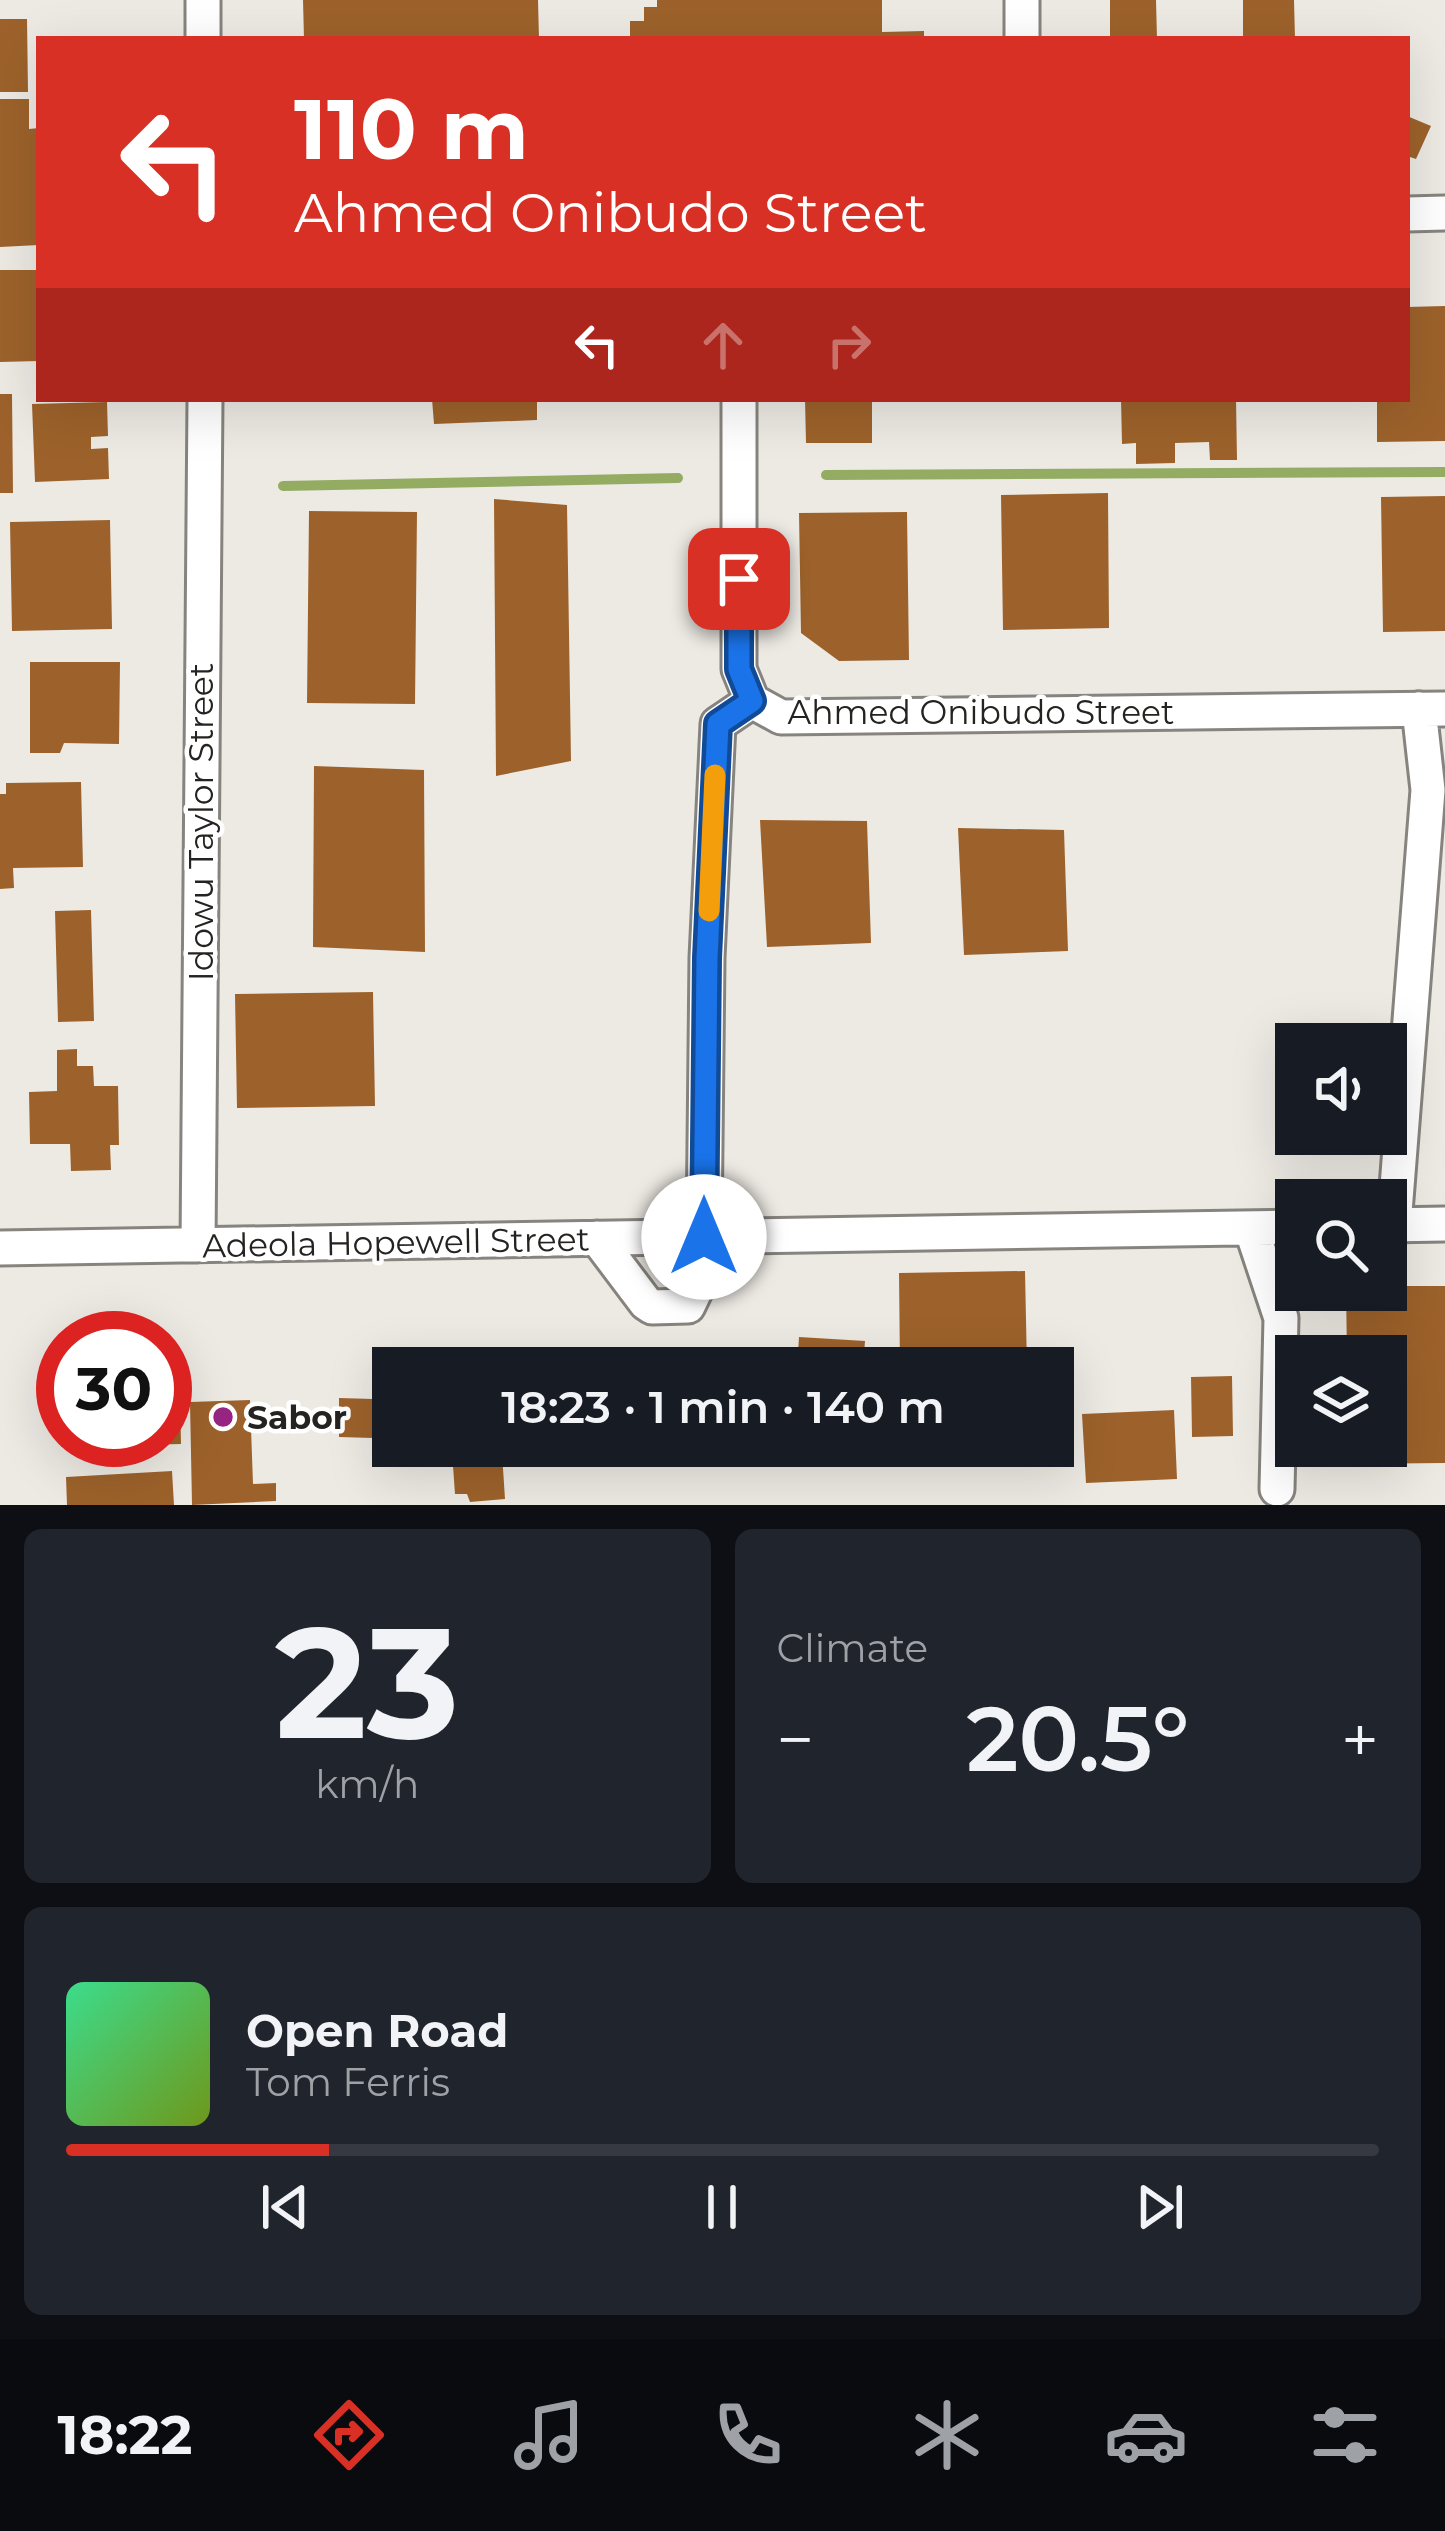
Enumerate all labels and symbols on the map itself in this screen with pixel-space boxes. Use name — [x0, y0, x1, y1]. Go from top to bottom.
pin — [688, 528, 790, 630]
street label: Idowu Taylor Street — [181, 663, 221, 981]
street label: Ahmed Onibudo Street — [788, 692, 1174, 732]
position arrow — [641, 1174, 767, 1300]
street label: Adeola Hopewell Street — [202, 1219, 590, 1265]
speed limit sign: 30 — [36, 1311, 192, 1467]
place label: Sabor — [247, 1397, 347, 1437]
marker: Sabor — [210, 1404, 236, 1430]

